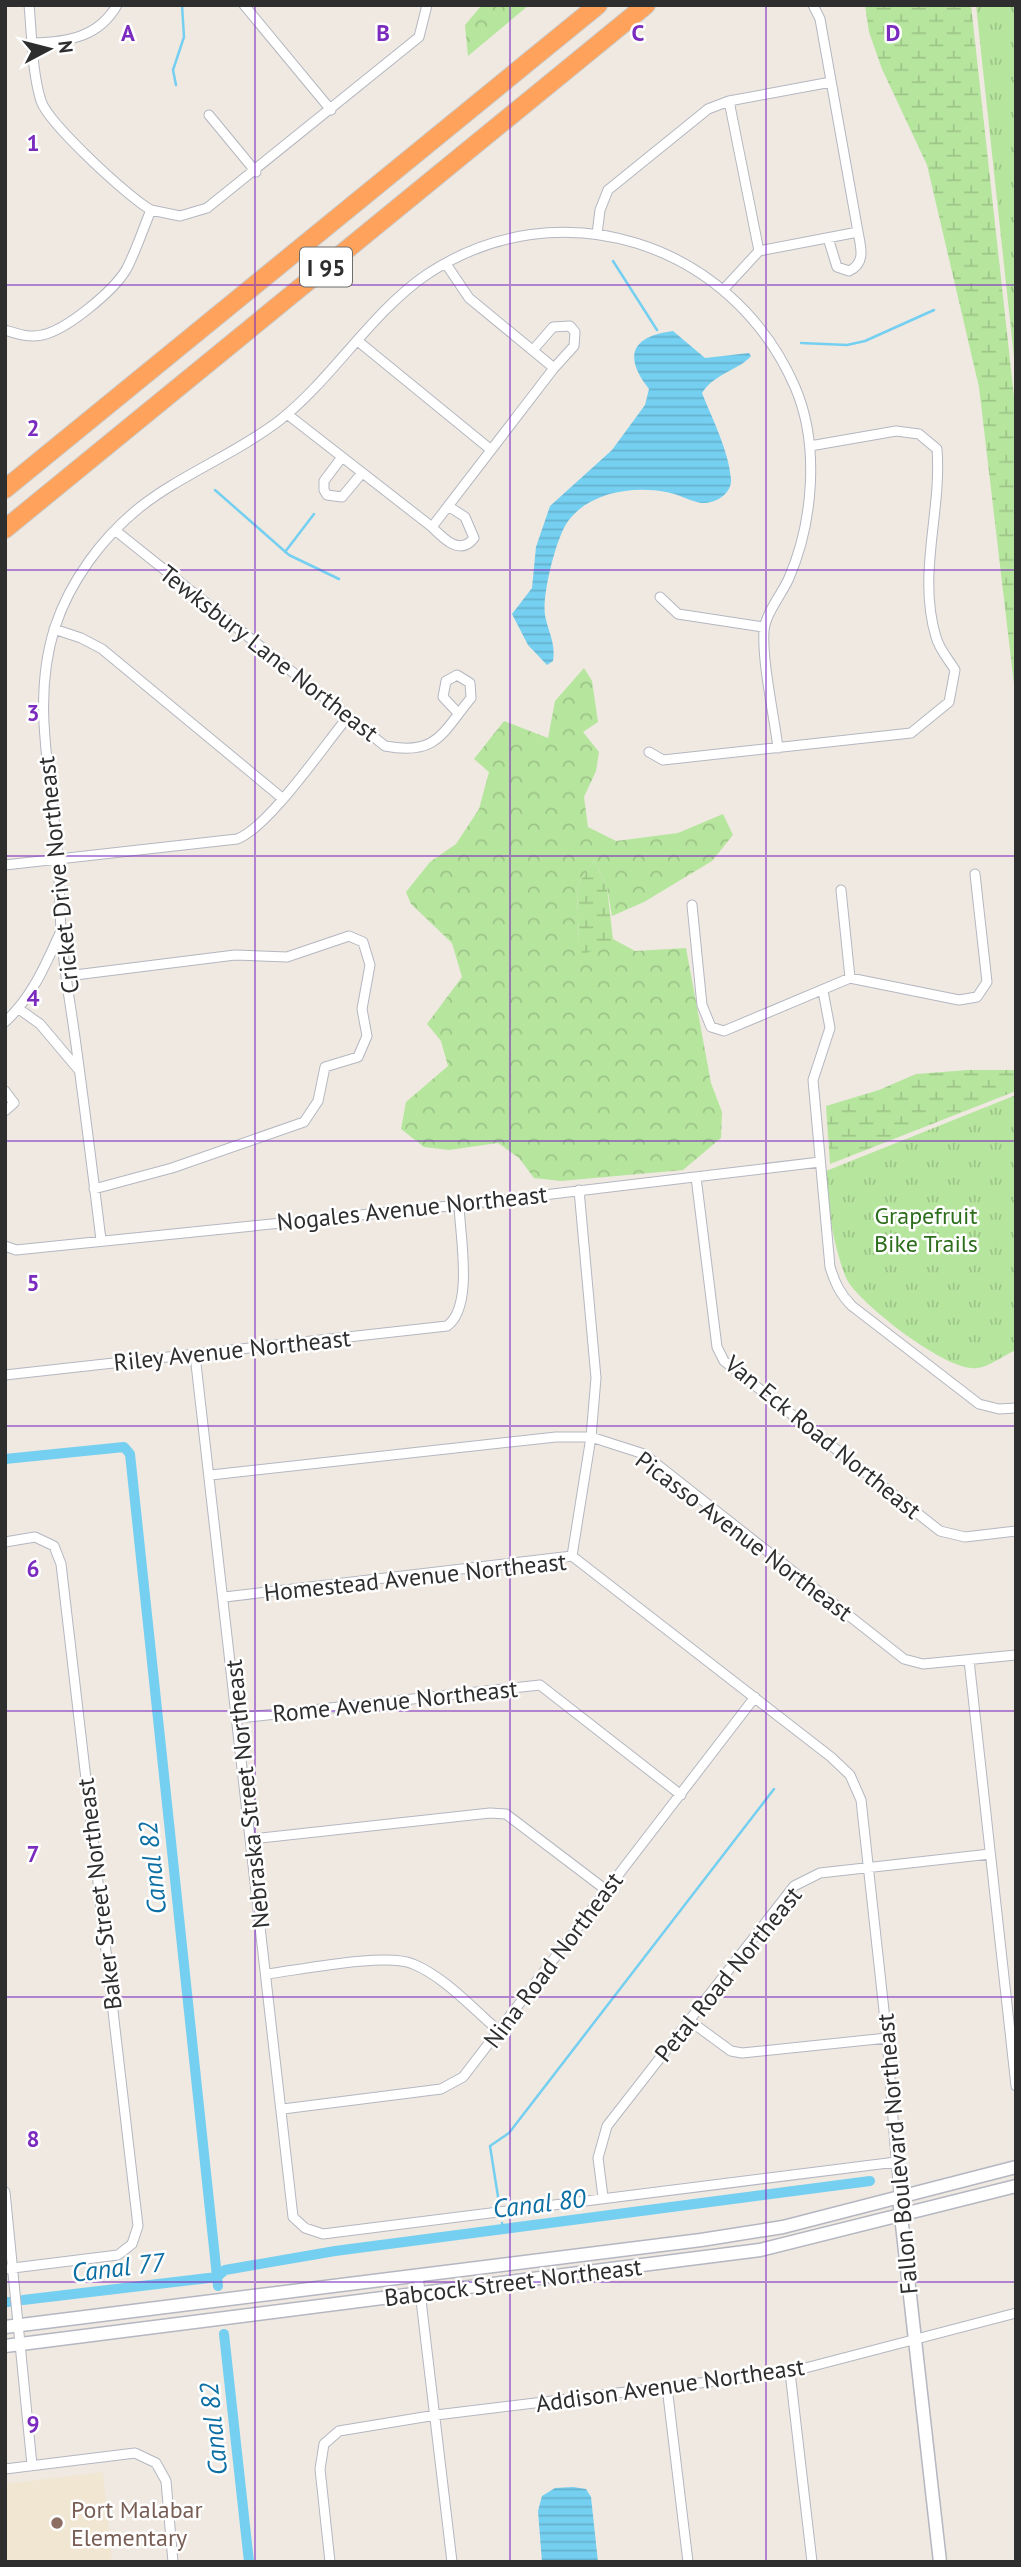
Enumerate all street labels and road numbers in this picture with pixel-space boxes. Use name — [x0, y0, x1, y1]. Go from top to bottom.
road number: I 95 — [300, 248, 352, 286]
street label: Tewksbury Lane Northeast — [153, 558, 385, 748]
street label: Cricket Drive Northeast — [30, 755, 86, 995]
street label: Nogales Avenue Northeast — [275, 1178, 549, 1238]
street label: Riley Avenue Northeast — [112, 1322, 352, 1378]
street label: Van Eck Road Northeast — [718, 1348, 927, 1526]
street label: Picasso Avenue Northeast — [629, 1444, 859, 1628]
street label: Homestead Avenue Northeast — [262, 1546, 568, 1608]
street label: Nebraska Street Northeast — [217, 1658, 277, 1930]
street label: Rome Avenue Northeast — [271, 1673, 519, 1729]
street label: Baker Street Northeast — [69, 1776, 129, 2012]
street label: Nina Road Northeast — [477, 1866, 629, 2054]
street label: Petal Road Northeast — [648, 1880, 808, 2068]
street label: Fallon Boulevard Northeast — [869, 2012, 925, 2296]
street label: Babcock Street Northeast — [382, 2251, 644, 2313]
street label: Addison Avenue Northeast — [534, 2351, 806, 2419]

